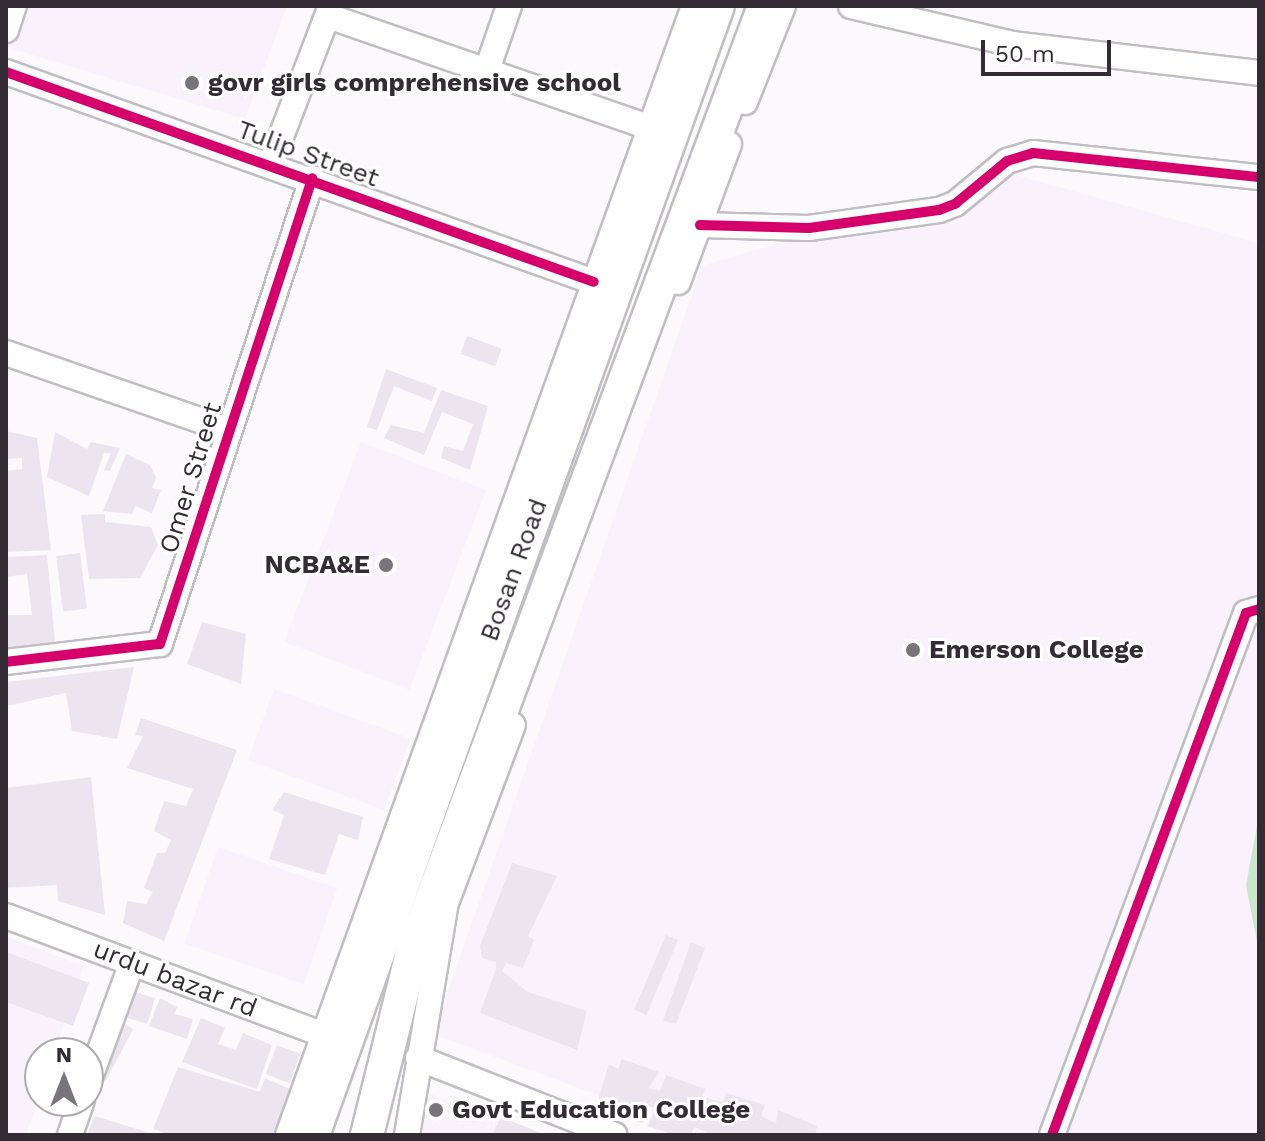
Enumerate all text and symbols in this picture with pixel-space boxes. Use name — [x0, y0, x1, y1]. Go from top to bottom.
scale bar — [985, 24, 1115, 74]
text: 50 m — [995, 40, 1055, 68]
place label: govr girls comprehensive school — [208, 67, 621, 99]
marker: govr girls comprehensive school — [183, 74, 201, 92]
street label: Tulip Street — [233, 114, 383, 194]
street label: Omer Street — [153, 398, 229, 558]
street label: Bosan Road — [474, 494, 554, 646]
place label: NCBA&E — [265, 549, 370, 581]
marker: NCBA&E — [377, 556, 395, 574]
place label: Emerson College — [929, 634, 1144, 666]
marker: Emerson College — [904, 641, 922, 659]
street label: urdu bazar rd — [89, 933, 261, 1025]
north arrow — [24, 1037, 104, 1117]
text: N — [56, 1042, 72, 1067]
place label: Govt Education College — [452, 1094, 750, 1126]
marker: Govt Education College — [427, 1101, 445, 1119]

